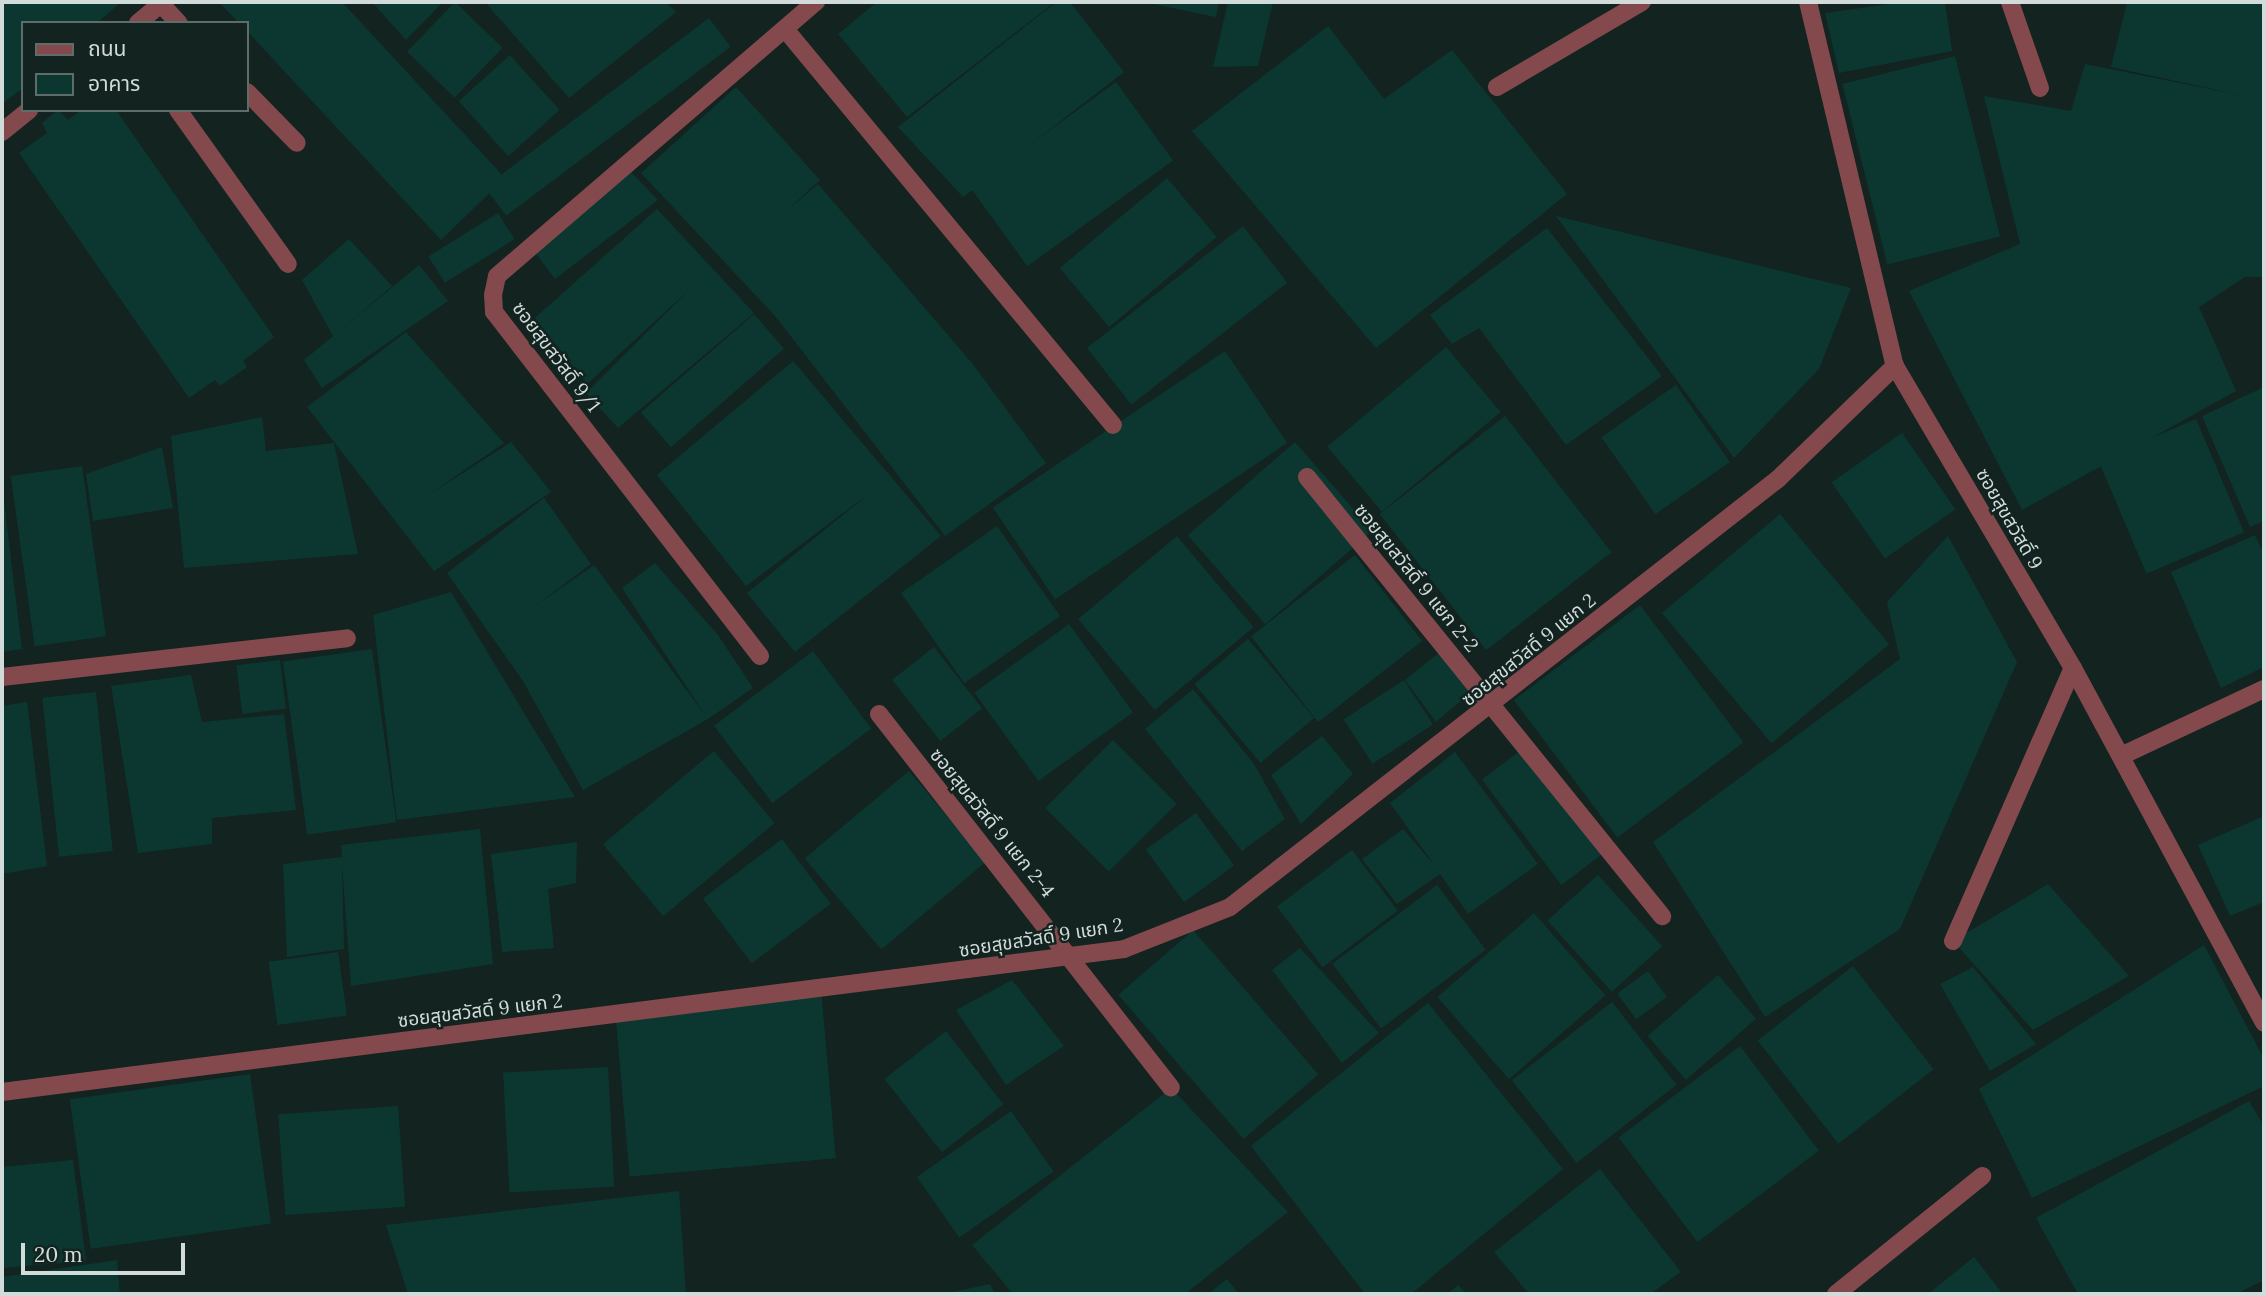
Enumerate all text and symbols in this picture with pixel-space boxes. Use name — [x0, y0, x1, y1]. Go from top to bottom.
legend — [21, 21, 248, 112]
text: ถนน — [88, 35, 126, 62]
text: อาคาร — [88, 70, 140, 97]
street label: ซอยสุขสวัสดิ์ 9/1 — [507, 297, 605, 417]
street label: ซอยสุขสวัสดิ์ 9 — [1971, 464, 2047, 574]
street label: ซอยสุขสวัสดิ์ 9 แยก 2-2 — [1349, 499, 1483, 657]
street label: ซอยสุขสวัสดิ์ 9 แยก 2 — [1457, 589, 1601, 711]
street label: ซอยสุขสวัสดิ์ 9 แยก 2-4 — [925, 744, 1059, 902]
street label: ซอยสุขสวัสดิ์ 9 แยก 2 — [957, 914, 1125, 962]
street label: ซอยสุขสวัสดิ์ 9 แยก 2 — [396, 990, 564, 1032]
scale bar — [24, 1230, 189, 1274]
text: 20 m — [34, 1241, 83, 1268]

